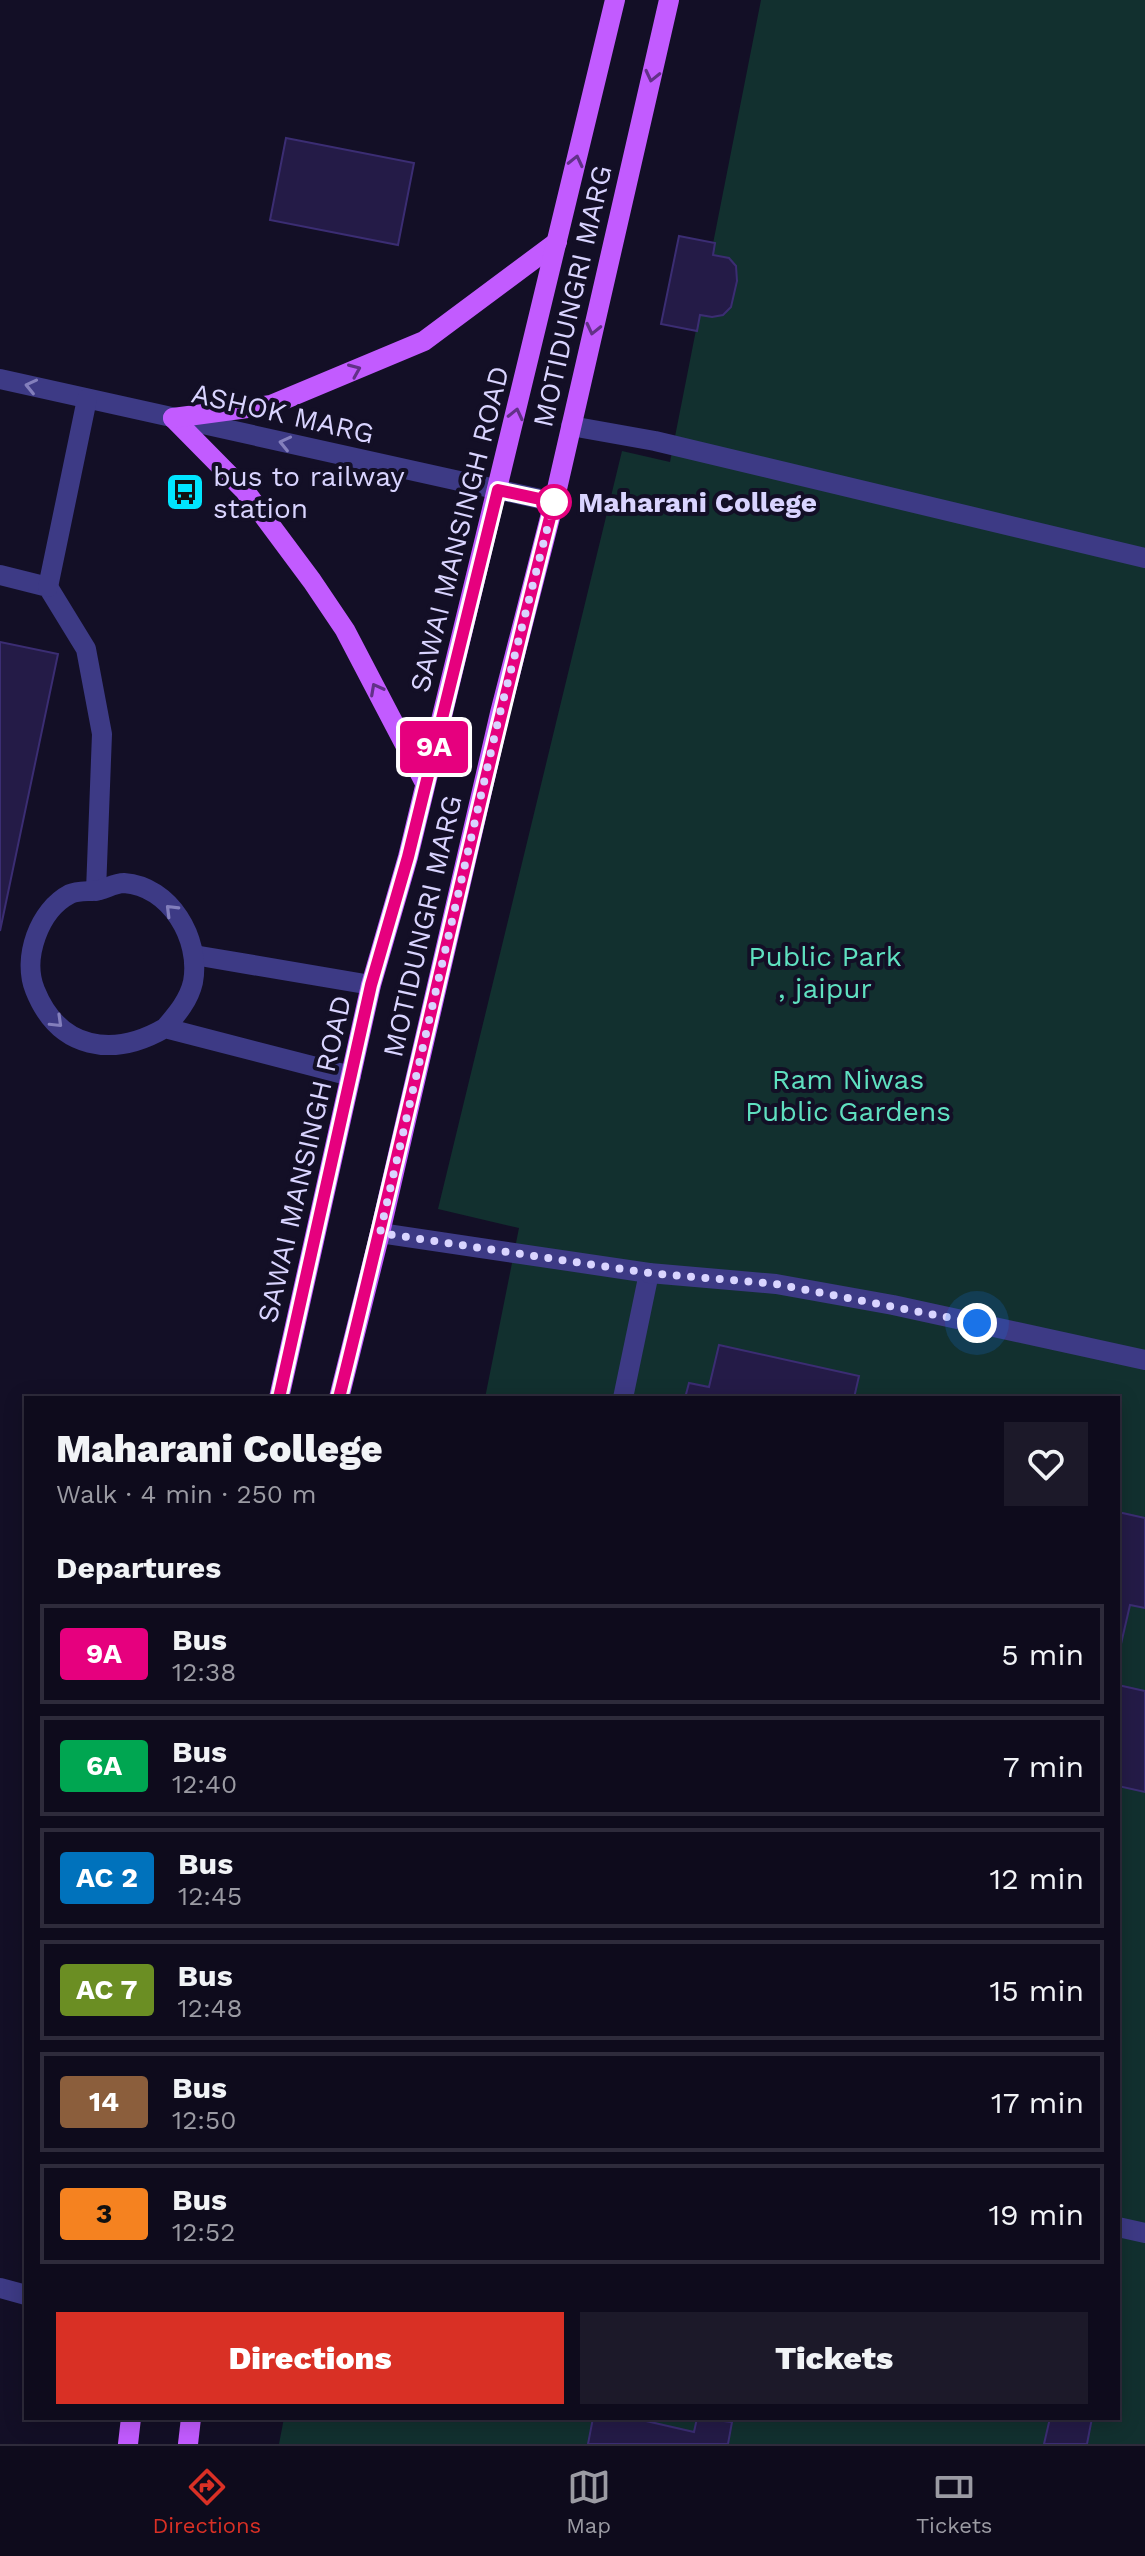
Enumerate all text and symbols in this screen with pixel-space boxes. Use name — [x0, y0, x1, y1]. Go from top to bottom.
one-way arrow — [644, 69, 661, 82]
one-way arrow — [567, 155, 584, 169]
street label: MOTIDUNGRI MARG — [526, 162, 619, 430]
one-way arrow — [585, 322, 602, 336]
street label: SAWAI MANSINGH ROAD — [403, 363, 516, 696]
one-way arrow — [347, 364, 362, 380]
street label: ASHOK MARG — [188, 376, 377, 451]
one-way arrow — [25, 378, 38, 395]
one-way arrow — [507, 408, 524, 422]
one-way arrow — [279, 435, 292, 452]
place label: bus to railway station — [213, 460, 405, 525]
bus stop icon: bus to railway station — [164, 471, 206, 513]
marker: Maharani College — [537, 485, 571, 519]
place label: Maharani College — [578, 486, 817, 519]
one-way arrow — [370, 683, 385, 697]
line badge: 9A — [398, 721, 470, 773]
text: 9A — [416, 730, 452, 763]
street label: MOTIDUNGRI MARG — [376, 792, 469, 1060]
one-way arrow — [165, 905, 180, 919]
park label: Public Park , jaipur — [748, 940, 902, 1005]
street label: SAWAI MANSINGH ROAD — [251, 992, 358, 1326]
one-way arrow — [48, 1013, 62, 1028]
park label: Ram Niwas Public Gardens — [745, 1063, 951, 1128]
your location — [957, 1303, 997, 1343]
button: heart — [1004, 1422, 1088, 1506]
text: Maharani College — [56, 1427, 383, 1471]
text: Walk · 4 min · 250 m — [56, 1479, 317, 1509]
text: Departures — [56, 1550, 221, 1585]
text: Bus — [172, 1622, 227, 1657]
text: 9A — [86, 1637, 122, 1670]
text: 5 min — [1001, 1637, 1084, 1672]
text: 12:38 — [172, 1657, 236, 1687]
text: Bus — [172, 1734, 227, 1769]
text: 6A — [86, 1749, 122, 1782]
text: 7 min — [1003, 1749, 1084, 1784]
text: 12:40 — [172, 1769, 237, 1799]
text: Bus — [178, 1846, 233, 1881]
text: AC 2 — [76, 1861, 138, 1894]
text: 12 min — [989, 1861, 1084, 1896]
text: 12:45 — [178, 1881, 242, 1911]
text: Bus — [178, 1958, 233, 1993]
text: AC 7 — [76, 1973, 138, 2006]
text: 15 min — [989, 1973, 1084, 2008]
text: 12:48 — [178, 1993, 243, 2023]
text: Bus — [172, 2070, 227, 2105]
text: 14 — [89, 2085, 119, 2118]
text: 17 min — [991, 2085, 1084, 2120]
text: 12:50 — [172, 2105, 236, 2135]
text: Bus — [172, 2182, 227, 2217]
text: 3 — [96, 2197, 112, 2230]
text: 19 min — [988, 2197, 1084, 2232]
text: 12:52 — [172, 2217, 235, 2247]
button: Directions — [56, 2312, 564, 2404]
button: Tickets — [580, 2312, 1088, 2404]
tab: Directions — [152, 2465, 261, 2538]
tab: Map — [566, 2465, 611, 2538]
tab: Tickets — [916, 2465, 992, 2538]

